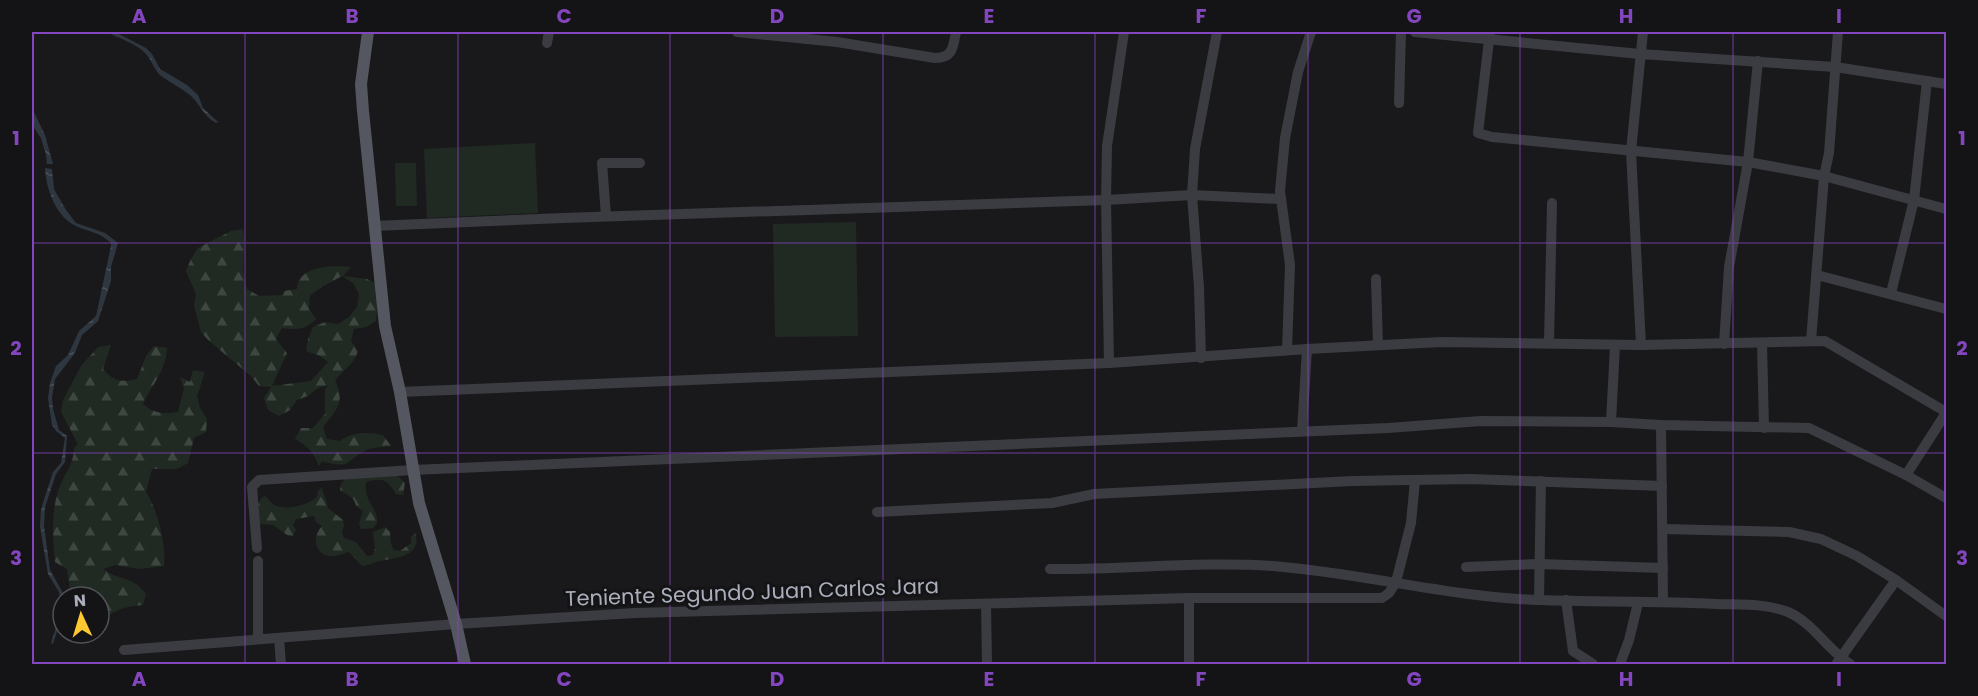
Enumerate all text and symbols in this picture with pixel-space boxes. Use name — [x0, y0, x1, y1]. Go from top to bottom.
text: A — [132, 2, 147, 30]
text: B — [345, 2, 359, 30]
text: C — [556, 2, 572, 30]
text: D — [770, 2, 784, 30]
text: E — [984, 2, 994, 30]
text: F — [1196, 2, 1207, 30]
text: G — [1406, 2, 1422, 30]
text: H — [1619, 2, 1633, 30]
text: I — [1836, 2, 1842, 30]
text: 1 — [12, 124, 20, 152]
text: 1 — [1958, 124, 1966, 152]
text: 2 — [10, 334, 22, 362]
text: 2 — [1956, 334, 1968, 362]
text: 3 — [10, 544, 22, 572]
text: 3 — [1956, 544, 1968, 572]
street label: Teniente Segundo Juan Carlos Jara — [565, 571, 939, 613]
north arrow — [51, 585, 111, 645]
text: N — [73, 589, 87, 612]
text: A — [132, 665, 147, 693]
text: B — [345, 665, 359, 693]
text: C — [556, 665, 572, 693]
text: D — [770, 665, 784, 693]
text: E — [984, 665, 994, 693]
text: F — [1196, 665, 1207, 693]
text: G — [1406, 665, 1422, 693]
text: H — [1619, 665, 1633, 693]
text: I — [1836, 665, 1842, 693]

